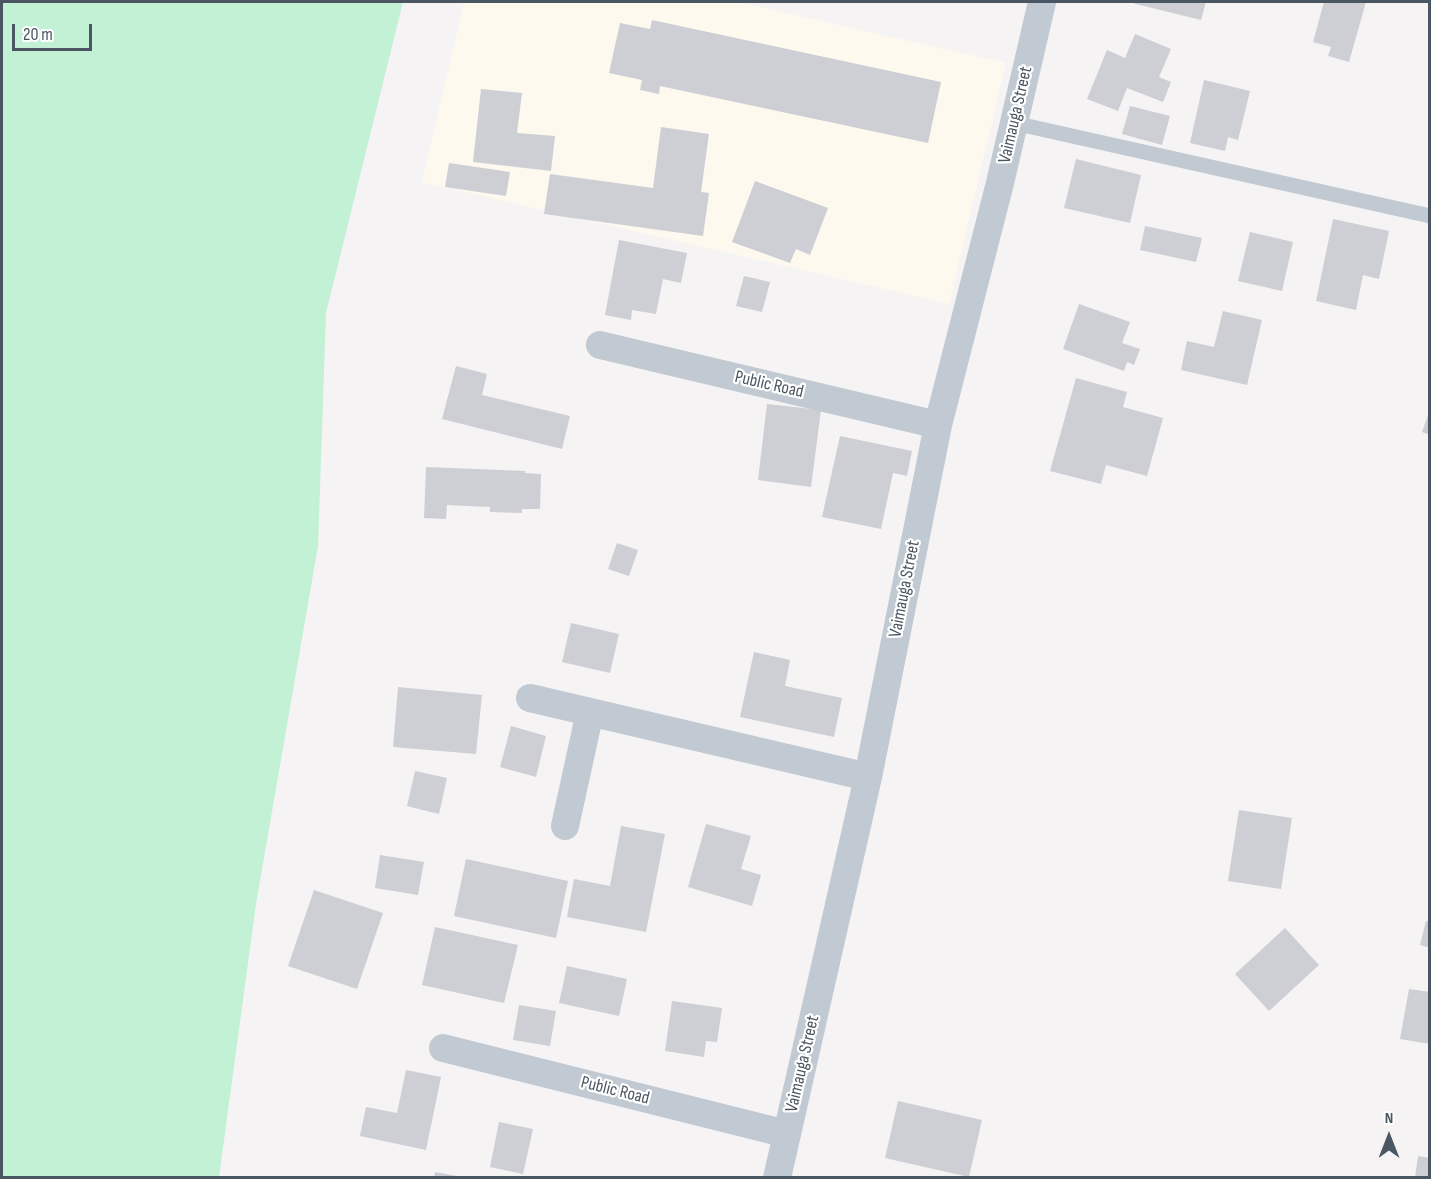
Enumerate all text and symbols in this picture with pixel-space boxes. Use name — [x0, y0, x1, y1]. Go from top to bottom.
scale bar — [15, 12, 94, 50]
text: 20 m — [23, 24, 53, 45]
street label: Vaimauga Street — [994, 65, 1038, 165]
street label: Public Road — [733, 367, 805, 403]
street label: Vaimauga Street — [885, 539, 925, 639]
street label: Vaimauga Street — [781, 1014, 825, 1114]
street label: Public Road — [579, 1072, 651, 1110]
north arrow — [1359, 1107, 1419, 1167]
text: N — [1385, 1109, 1393, 1128]

